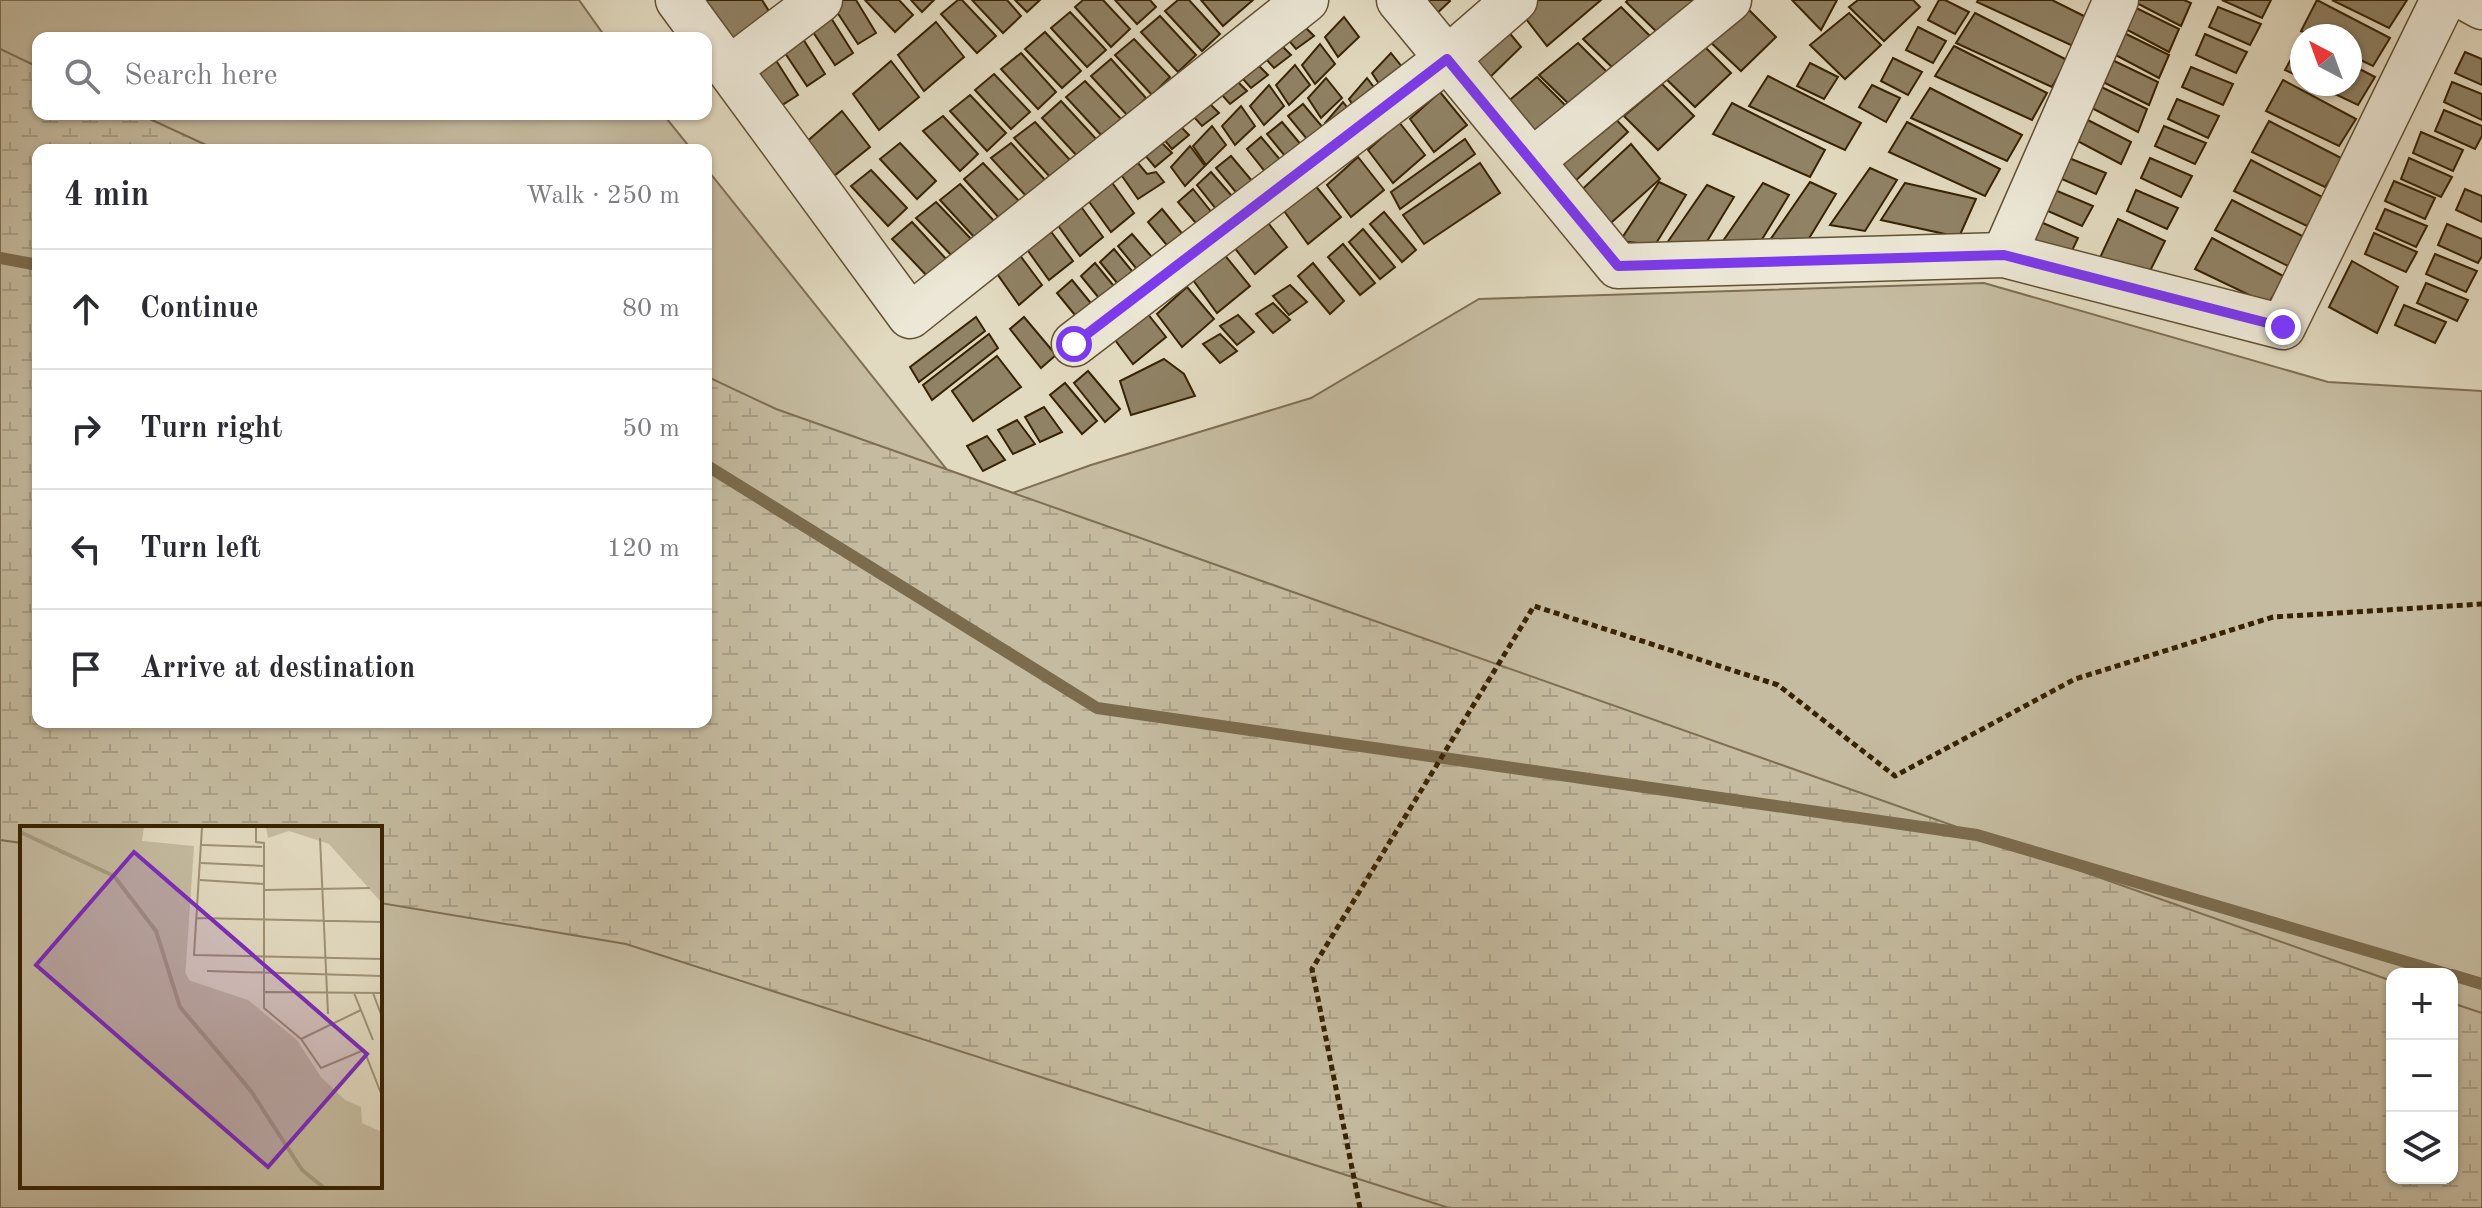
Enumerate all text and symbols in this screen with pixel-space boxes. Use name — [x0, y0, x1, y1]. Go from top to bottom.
north arrow — [2290, 24, 2362, 96]
search box — [32, 32, 712, 120]
icon: search — [60, 54, 104, 98]
text: Search here — [124, 61, 278, 91]
text: 4 min — [64, 179, 149, 213]
text: Walk · 250 m — [526, 183, 680, 209]
icon: ahead — [64, 287, 108, 331]
text: Continue — [140, 294, 259, 324]
text: 80 m — [622, 296, 680, 322]
route end — [2265, 309, 2301, 345]
route start — [1056, 326, 1092, 362]
icon: right — [64, 407, 108, 451]
text: Turn right — [140, 414, 282, 444]
text: 50 m — [622, 416, 680, 442]
icon: left — [64, 527, 108, 571]
text: Turn left — [140, 534, 261, 564]
text: 120 m — [607, 536, 680, 562]
icon: arrive — [64, 647, 108, 691]
text: Arrive at destination — [140, 654, 415, 684]
inset map — [20, 826, 382, 1188]
map controls — [2386, 968, 2458, 1184]
button: + — [2386, 968, 2458, 1040]
button: − — [2386, 1040, 2458, 1112]
button: layers — [2386, 1112, 2458, 1184]

